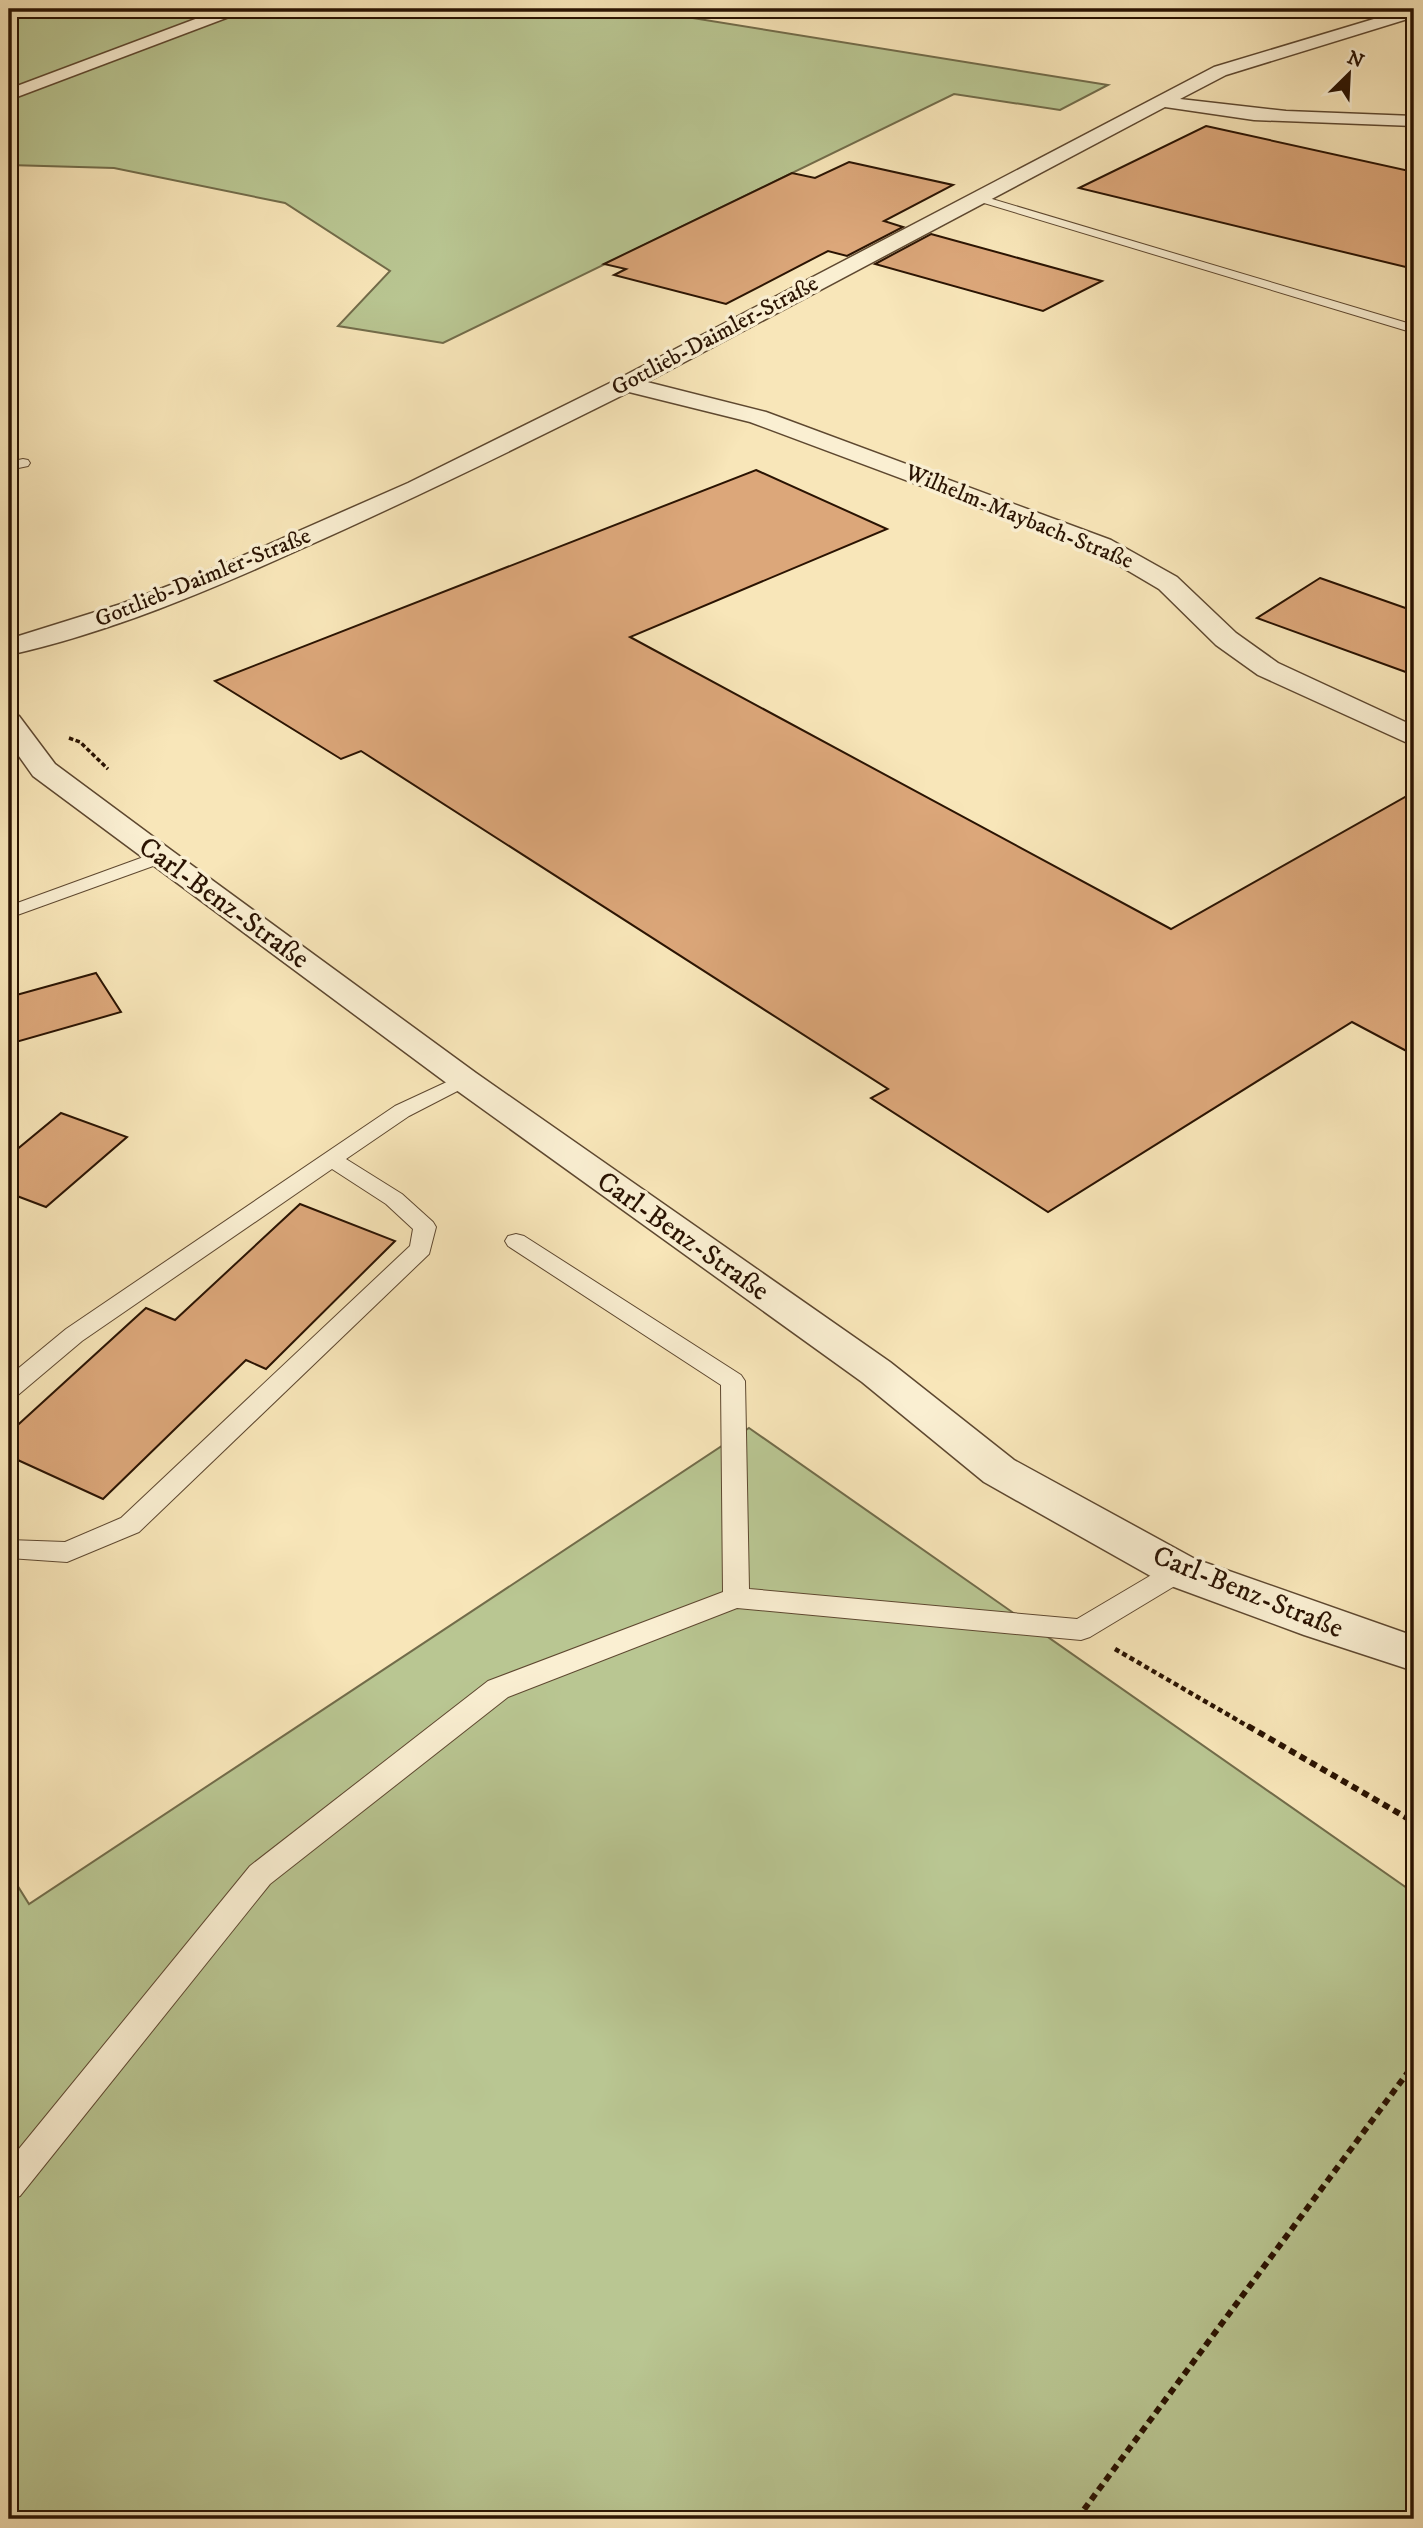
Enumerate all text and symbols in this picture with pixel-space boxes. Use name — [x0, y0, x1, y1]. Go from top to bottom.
north arrow — [1314, 38, 1384, 108]
text: N — [1343, 46, 1367, 74]
street label: Gottlieb-Daimler-Straße — [607, 269, 823, 403]
street label: Wilhelm-Maybach-Straße — [900, 458, 1137, 576]
street label: Gottlieb-Daimler-Straße — [91, 521, 315, 635]
street label: Carl-Benz-Straße — [132, 829, 316, 977]
street label: Carl-Benz-Straße — [590, 1164, 776, 1308]
street label: Carl-Benz-Straße — [1148, 1538, 1348, 1646]

